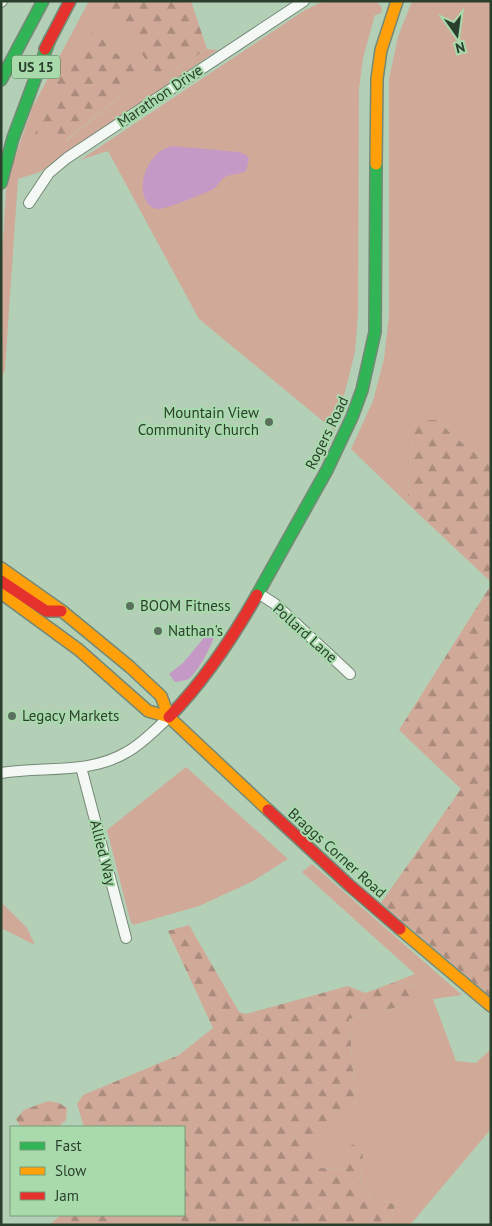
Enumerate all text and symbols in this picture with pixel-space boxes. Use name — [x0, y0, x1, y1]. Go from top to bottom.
north arrow — [432, 10, 482, 60]
text: N — [454, 38, 467, 57]
road number: US 15 — [12, 56, 60, 78]
street label: Marathon Drive — [113, 60, 206, 131]
street label: Rogers Road — [301, 393, 352, 472]
place label: Mountain View Community Church — [138, 403, 259, 439]
marker: Mountain View Community Church — [263, 416, 275, 428]
place label: BOOM Fitness — [140, 596, 230, 615]
street label: Pollard Lane — [269, 599, 341, 666]
marker: BOOM Fitness — [124, 600, 136, 612]
place label: Nathan's — [168, 621, 223, 640]
marker: Nathan's — [152, 625, 164, 637]
place label: Legacy Markets — [22, 706, 119, 725]
marker: Legacy Markets — [6, 710, 18, 722]
street label: Braggs Corner Road — [284, 804, 390, 902]
street label: Allied Way — [86, 818, 121, 888]
legend — [10, 1126, 185, 1216]
text: Fast — [55, 1136, 82, 1155]
text: Slow — [55, 1161, 86, 1180]
text: Jam — [54, 1186, 79, 1205]

